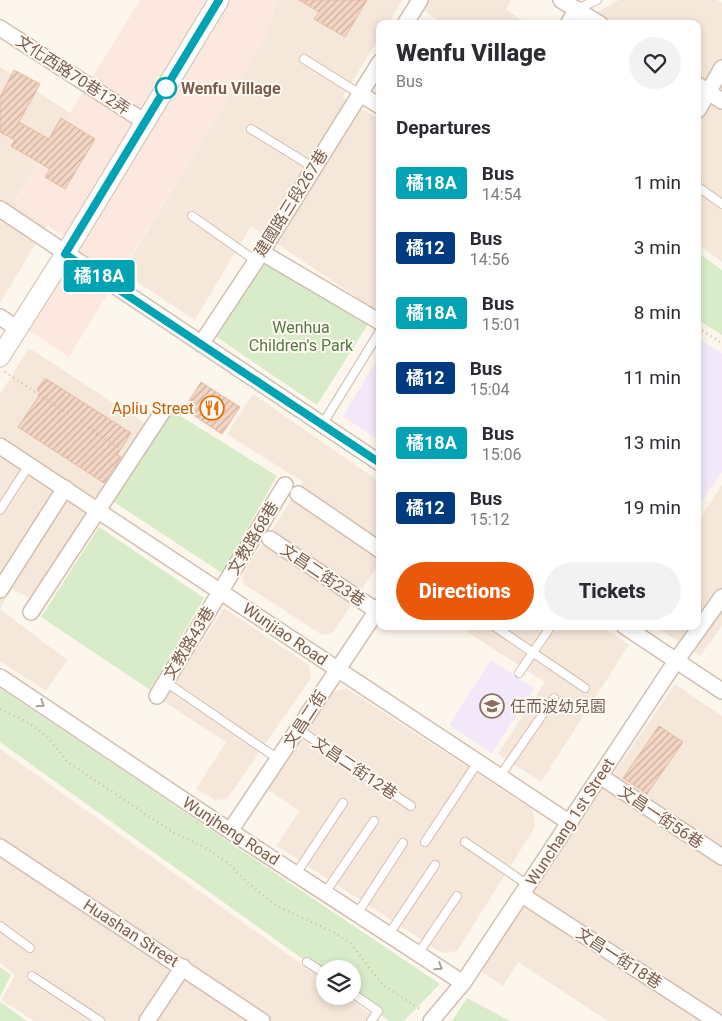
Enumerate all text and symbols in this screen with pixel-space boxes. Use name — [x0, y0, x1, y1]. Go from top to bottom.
street label: 文化西路70巷12弄 — [12, 31, 134, 119]
button: heart — [629, 37, 681, 89]
text: Wenfu Village — [396, 39, 546, 67]
text: Bus — [396, 72, 423, 91]
marker: Wenfu Village — [155, 77, 177, 99]
place label: Wenfu Village — [181, 79, 281, 98]
text: Departures — [396, 116, 491, 139]
street label: 建國路三段267巷 — [250, 146, 332, 260]
text: Bus — [482, 162, 514, 185]
text: 1 min — [634, 171, 681, 194]
text: 橘18A — [406, 172, 457, 193]
text: 14:54 — [482, 185, 522, 204]
text: Bus — [470, 227, 502, 250]
text: 3 min — [634, 236, 681, 259]
text: 橘12 — [406, 237, 445, 258]
text: 14:56 — [470, 250, 510, 269]
line badge: 橘18A — [64, 260, 134, 292]
text: 橘18A — [74, 265, 124, 286]
text: Bus — [482, 292, 514, 315]
text: 8 min — [634, 301, 681, 324]
text: 橘18A — [406, 302, 457, 323]
text: 15:01 — [482, 315, 522, 334]
park label: Wenhua Children's Park — [249, 318, 354, 355]
text: Bus — [470, 357, 502, 380]
text: 11 min — [623, 366, 681, 389]
text: 橘12 — [406, 367, 445, 388]
text: 15:04 — [470, 380, 510, 399]
restaurant icon: Apliu Street — [199, 395, 225, 421]
place label: Apliu Street — [112, 399, 194, 418]
text: Bus — [482, 422, 514, 445]
text: 13 min — [623, 431, 681, 454]
text: 橘18A — [406, 432, 457, 453]
text: 15:06 — [482, 445, 522, 464]
text: Bus — [470, 487, 502, 510]
text: 19 min — [623, 496, 681, 519]
text: 橘12 — [406, 497, 445, 518]
street label: 文教路68巷 — [224, 498, 282, 578]
text: 15:12 — [470, 510, 510, 529]
street label: 文昌二街23巷 — [277, 540, 369, 610]
button: Directions — [396, 562, 534, 620]
button: Tickets — [544, 562, 681, 620]
street label: Wunjiao Road — [239, 599, 331, 669]
street label: 文教路43巷 — [160, 603, 218, 683]
street label: 文昌二街 — [280, 687, 330, 751]
school or university icon: 任而波幼兒園 — [479, 693, 505, 719]
place label: 任而波幼兒園 — [510, 697, 606, 716]
one-way arrow — [35, 698, 44, 707]
street label: 文昌二街12巷 — [309, 733, 401, 803]
street label: Wunchang 1st Street — [522, 755, 618, 889]
street label: 文昌一街56巷 — [615, 782, 707, 852]
street label: Wunjheng Road — [179, 793, 283, 869]
street label: Huashan Street — [80, 895, 182, 971]
street label: 文昌一街18巷 — [573, 923, 665, 993]
map controls — [316, 960, 361, 1005]
button: layers — [316, 960, 361, 1005]
one-way arrow — [433, 961, 443, 970]

